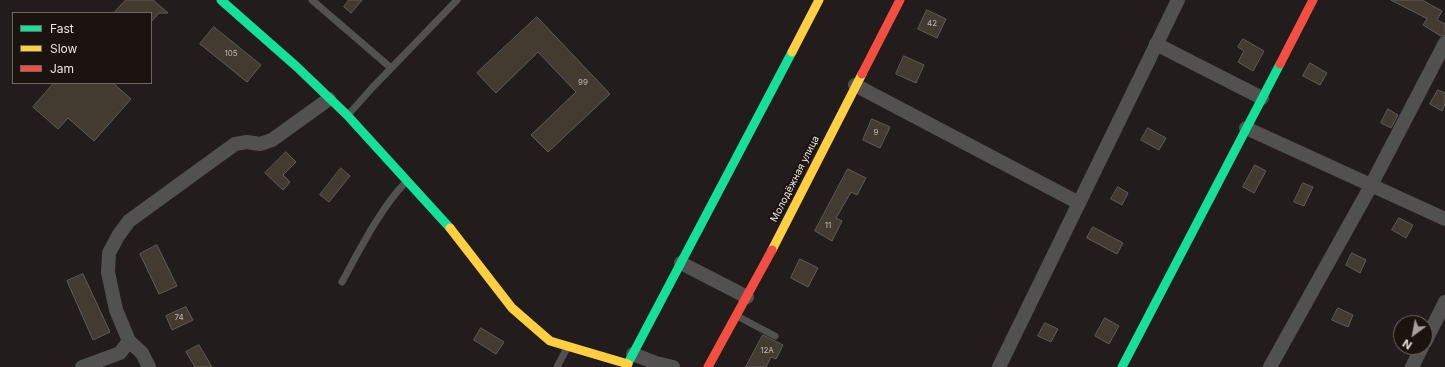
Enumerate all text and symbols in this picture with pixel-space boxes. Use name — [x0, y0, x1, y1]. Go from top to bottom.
legend — [12, 12, 152, 84]
house number: 42 — [927, 19, 937, 29]
text: Fast — [50, 21, 74, 36]
text: Slow — [50, 41, 77, 56]
house number: 105 — [224, 49, 238, 59]
text: Jam — [50, 61, 74, 76]
house number: 99 — [578, 78, 588, 88]
house number: 9 — [874, 128, 878, 138]
street label: Молодёжная улица — [768, 134, 822, 224]
house number: 11 — [825, 221, 831, 231]
house number: 74 — [174, 313, 184, 323]
north arrow — [1393, 315, 1433, 355]
text: N — [1400, 336, 1414, 352]
house number: 12А — [760, 346, 774, 356]

